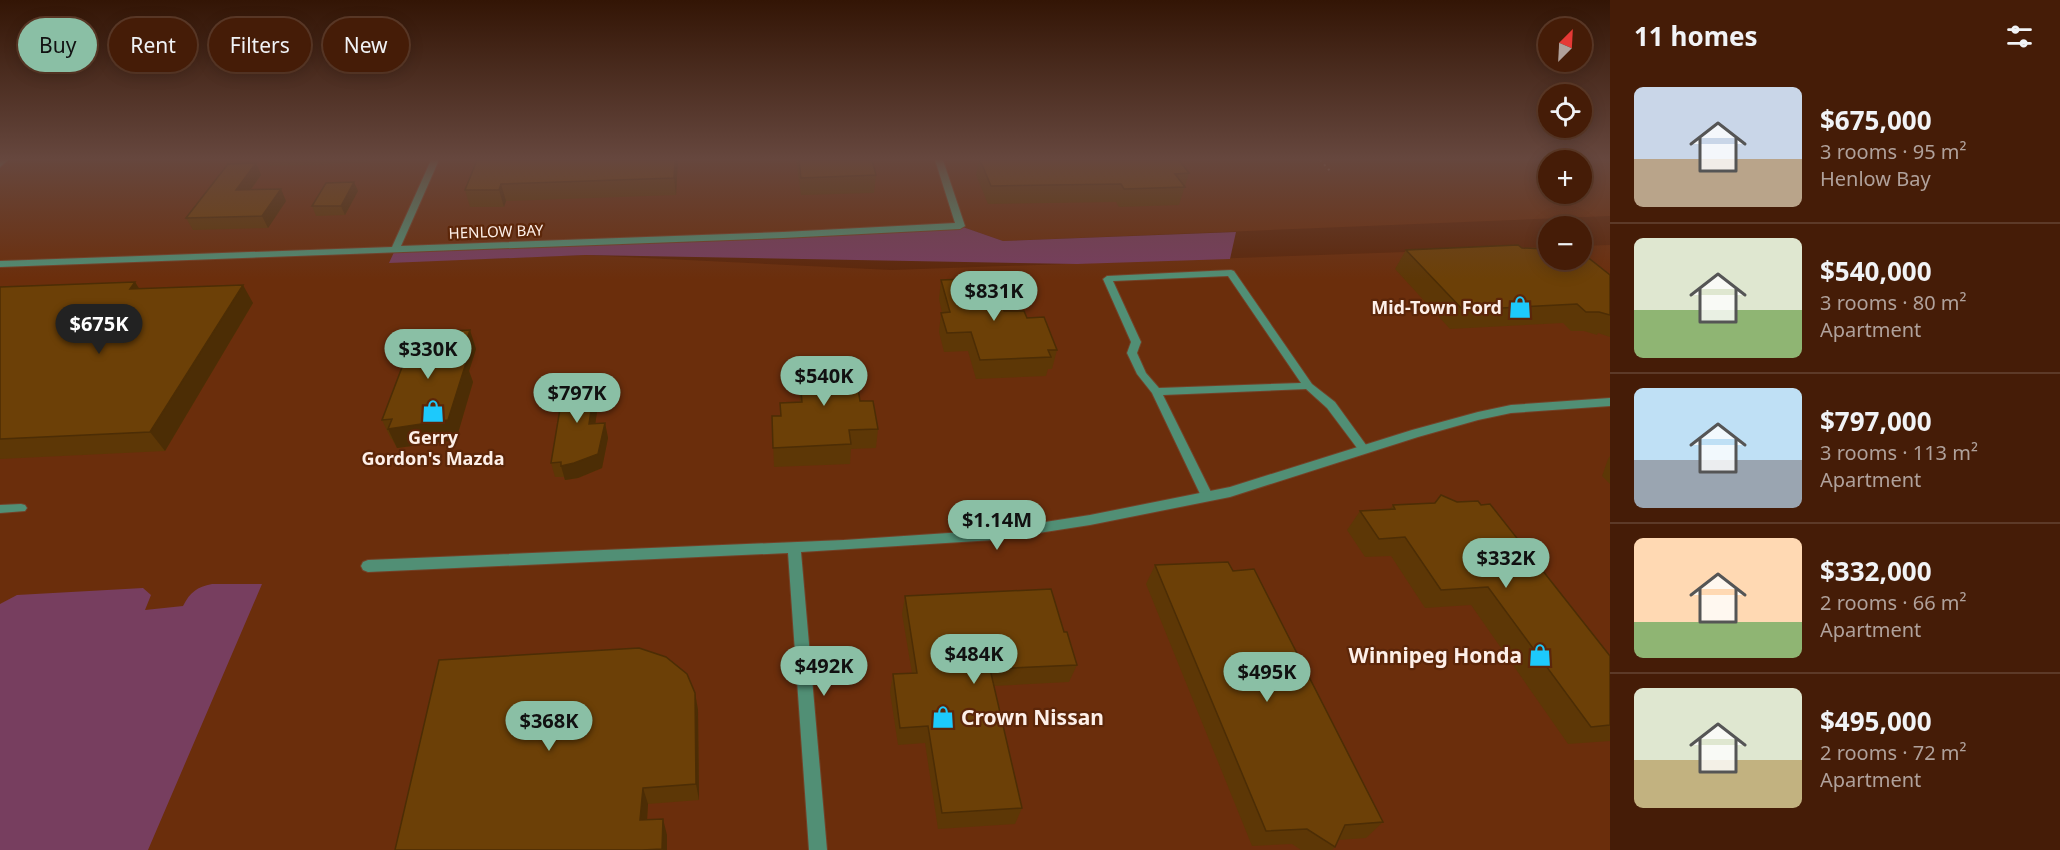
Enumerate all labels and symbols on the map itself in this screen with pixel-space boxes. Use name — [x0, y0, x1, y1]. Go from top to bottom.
north arrow — [1538, 18, 1592, 72]
street label: HENLOW BAY — [448, 219, 544, 243]
pin: $831K — [952, 271, 1036, 322]
shop icon: Mid-Town Ford — [1507, 294, 1533, 320]
place label: Mid-Town Ford — [1371, 295, 1502, 319]
pin: $675K — [57, 304, 141, 355]
pin: $330K — [386, 329, 470, 380]
pin: $540K — [782, 356, 866, 407]
pin: $797K — [535, 373, 619, 424]
shop icon: Gerry Gordon's Mazda — [420, 398, 446, 424]
place label: Gerry Gordon's Mazda — [362, 425, 504, 470]
pin: $1.14M — [948, 500, 1046, 551]
pin: $332K — [1464, 538, 1548, 589]
pin: $484K — [932, 634, 1016, 685]
place label: Winnipeg Honda — [1349, 641, 1522, 669]
shop icon: Winnipeg Honda — [1527, 642, 1553, 668]
pin: $492K — [782, 646, 866, 697]
pin: $495K — [1225, 652, 1309, 703]
pin: $368K — [507, 701, 591, 752]
place label: Crown Nissan — [961, 703, 1104, 731]
shop icon: Crown Nissan — [930, 704, 956, 730]

